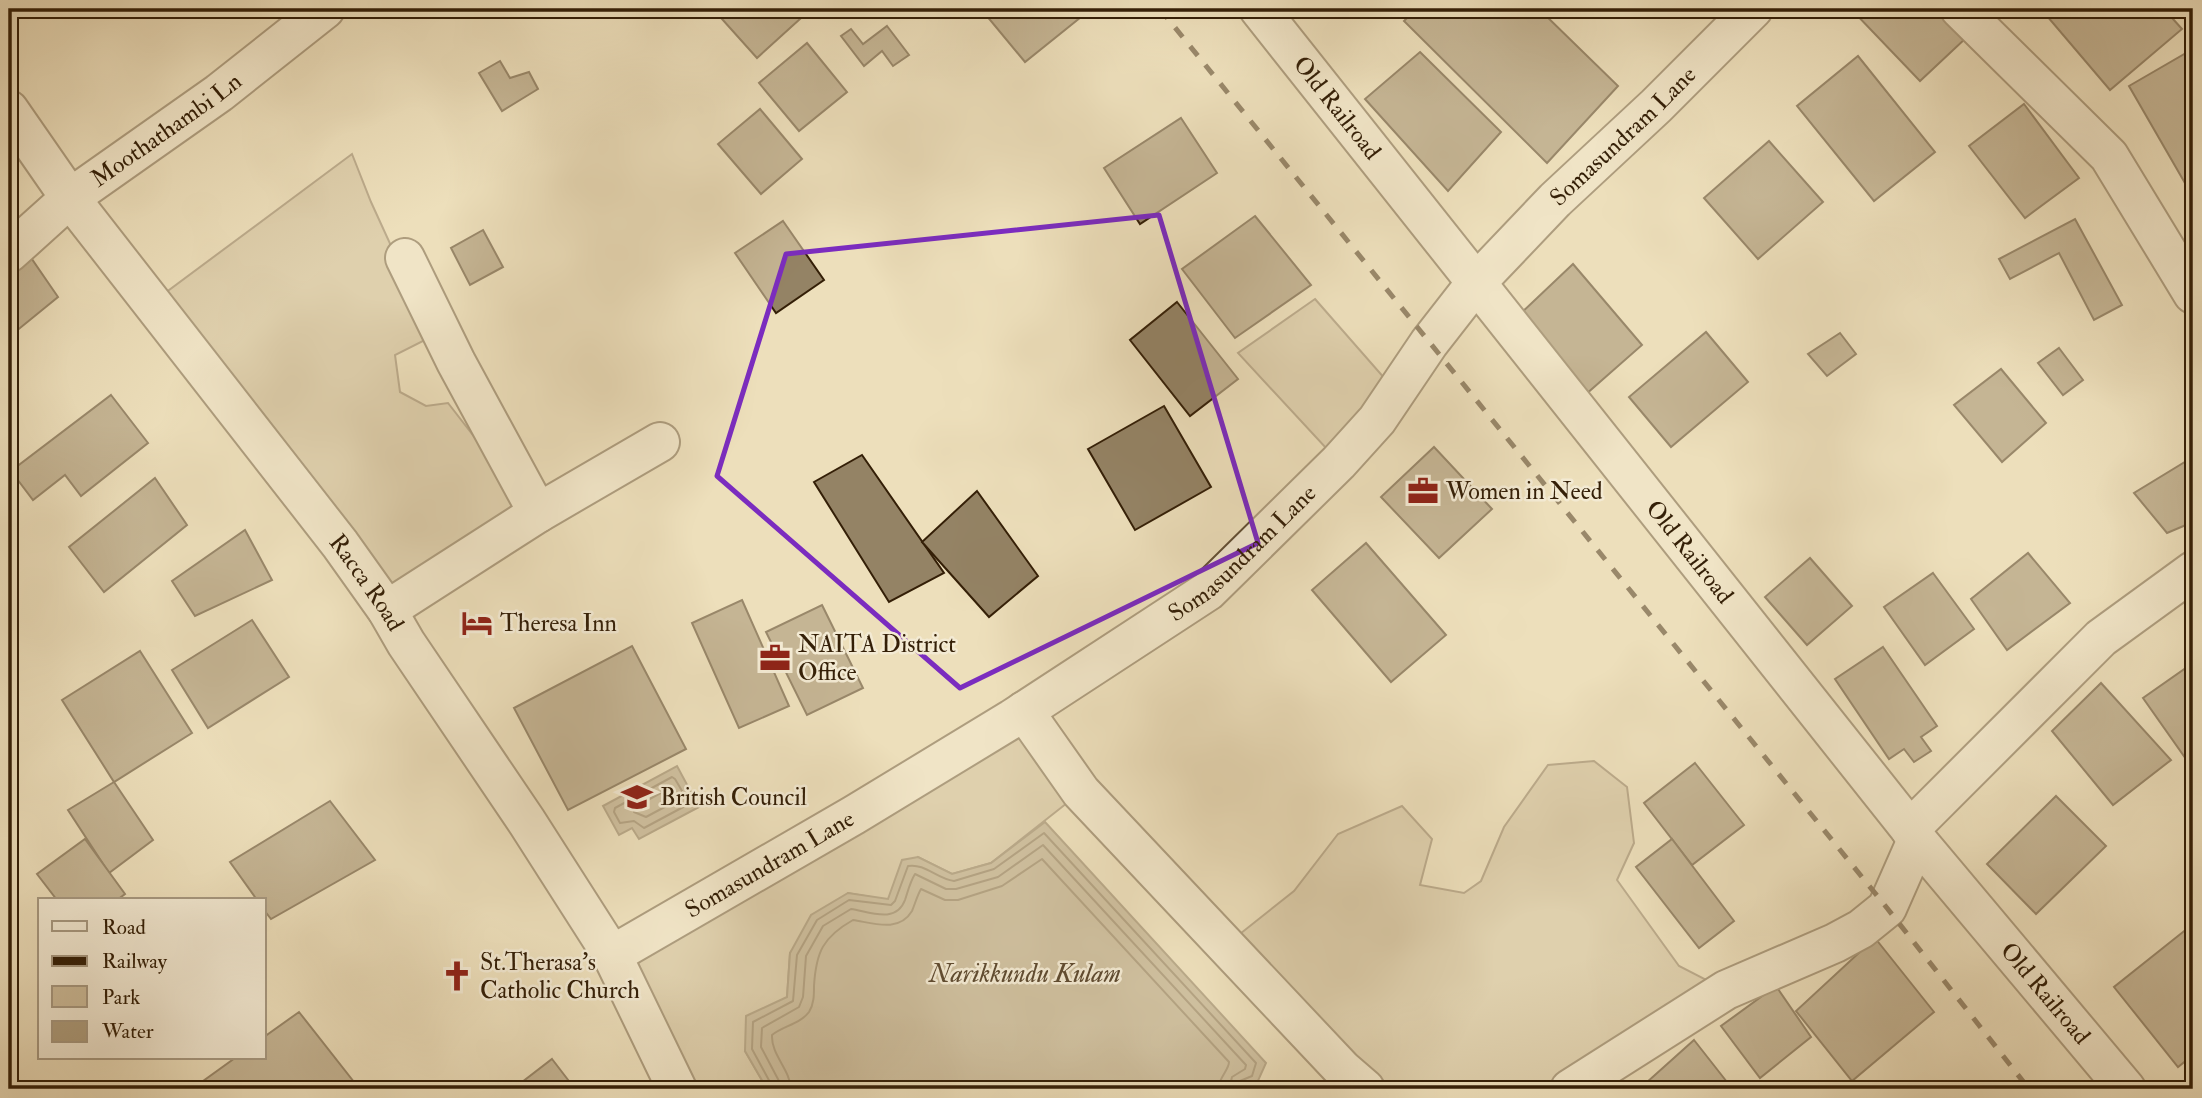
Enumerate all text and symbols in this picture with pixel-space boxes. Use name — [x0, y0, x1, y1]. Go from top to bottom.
street label: Old Railroad — [1286, 50, 1388, 166]
street label: Somasundram Lane — [1543, 60, 1703, 213]
street label: Moothathambi Ln — [85, 66, 248, 194]
office icon: Women in Need — [1406, 474, 1440, 508]
place label: Women in Need — [1445, 476, 1603, 507]
street label: Somasundram Lane — [1162, 478, 1323, 629]
street label: Old Railroad — [1639, 494, 1740, 610]
street label: Racca Road — [322, 528, 411, 637]
hotel icon: Theresa Inn — [460, 606, 494, 640]
place label: Theresa Inn — [500, 608, 617, 639]
place label: NAITA District Office — [798, 629, 956, 688]
office icon: NAITA District Office — [758, 641, 792, 675]
school or university icon: British Council — [620, 780, 654, 814]
place label: British Council — [660, 782, 807, 813]
street label: Somasundram Lane — [680, 803, 860, 925]
legend — [38, 898, 266, 1060]
text: Road — [102, 914, 147, 941]
street label: Old Railroad — [1993, 936, 2097, 1051]
place label: St.Therasa's Catholic Church — [480, 947, 640, 1006]
text: Railway — [102, 948, 168, 975]
water label: Narikkundu Kulam — [927, 958, 1121, 990]
church icon: St.Therasa's Catholic Church — [440, 959, 474, 993]
text: Park — [102, 984, 140, 1011]
text: Water — [101, 1018, 154, 1045]

